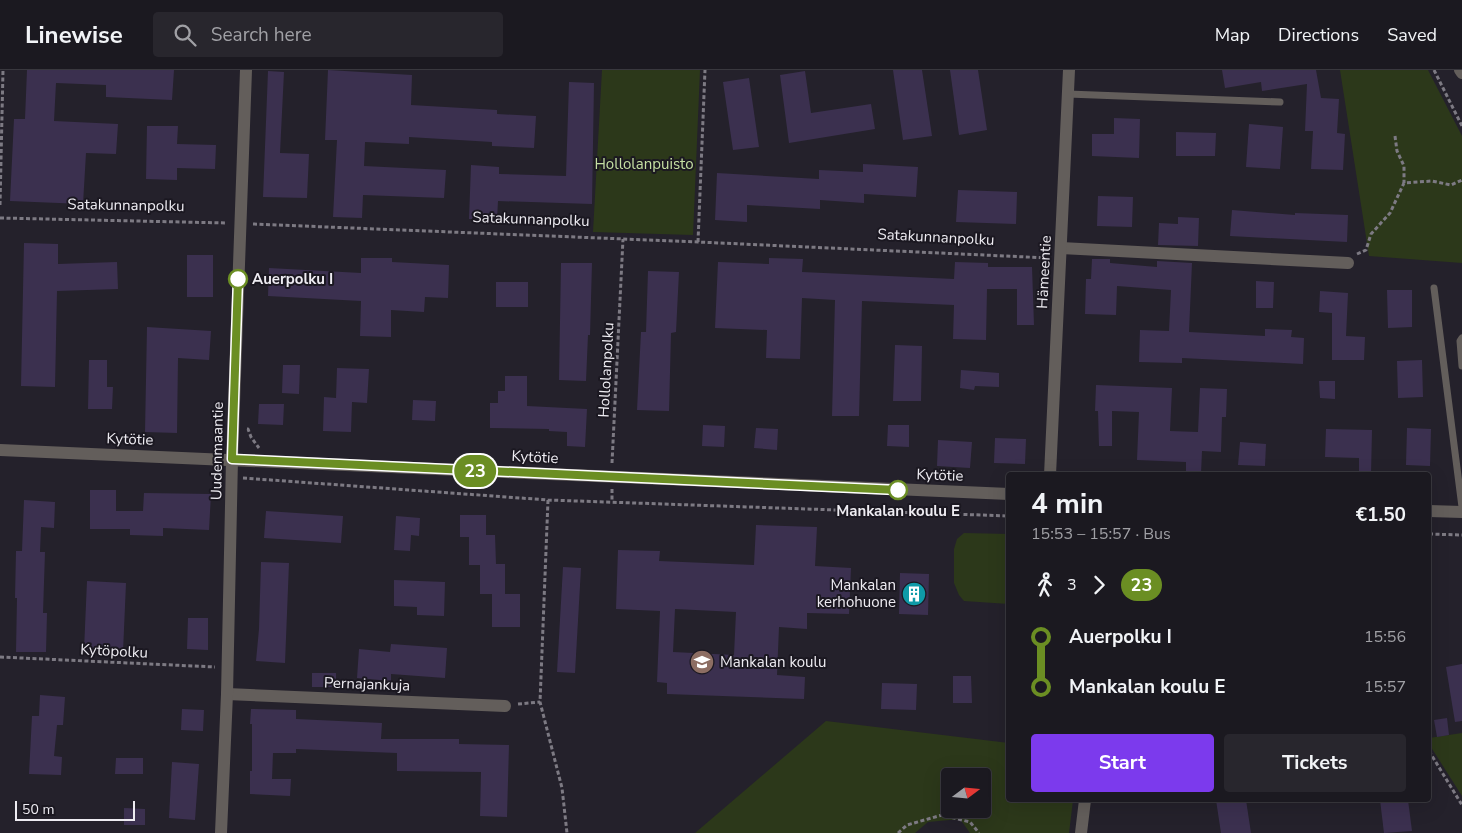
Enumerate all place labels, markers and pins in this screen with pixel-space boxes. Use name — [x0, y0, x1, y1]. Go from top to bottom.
marker: Auerpolku I — [228, 269, 248, 289]
place label: Auerpolku I — [252, 269, 333, 289]
marker: Mankalan koulu E — [888, 480, 908, 500]
place label: Mankalan koulu E — [836, 501, 960, 521]
place label: Mankalan kerhohuone — [817, 575, 896, 612]
building icon: Mankalan kerhohuone — [901, 581, 927, 607]
school or university icon: Mankalan koulu — [689, 649, 715, 675]
place label: Mankalan koulu — [720, 652, 826, 672]

